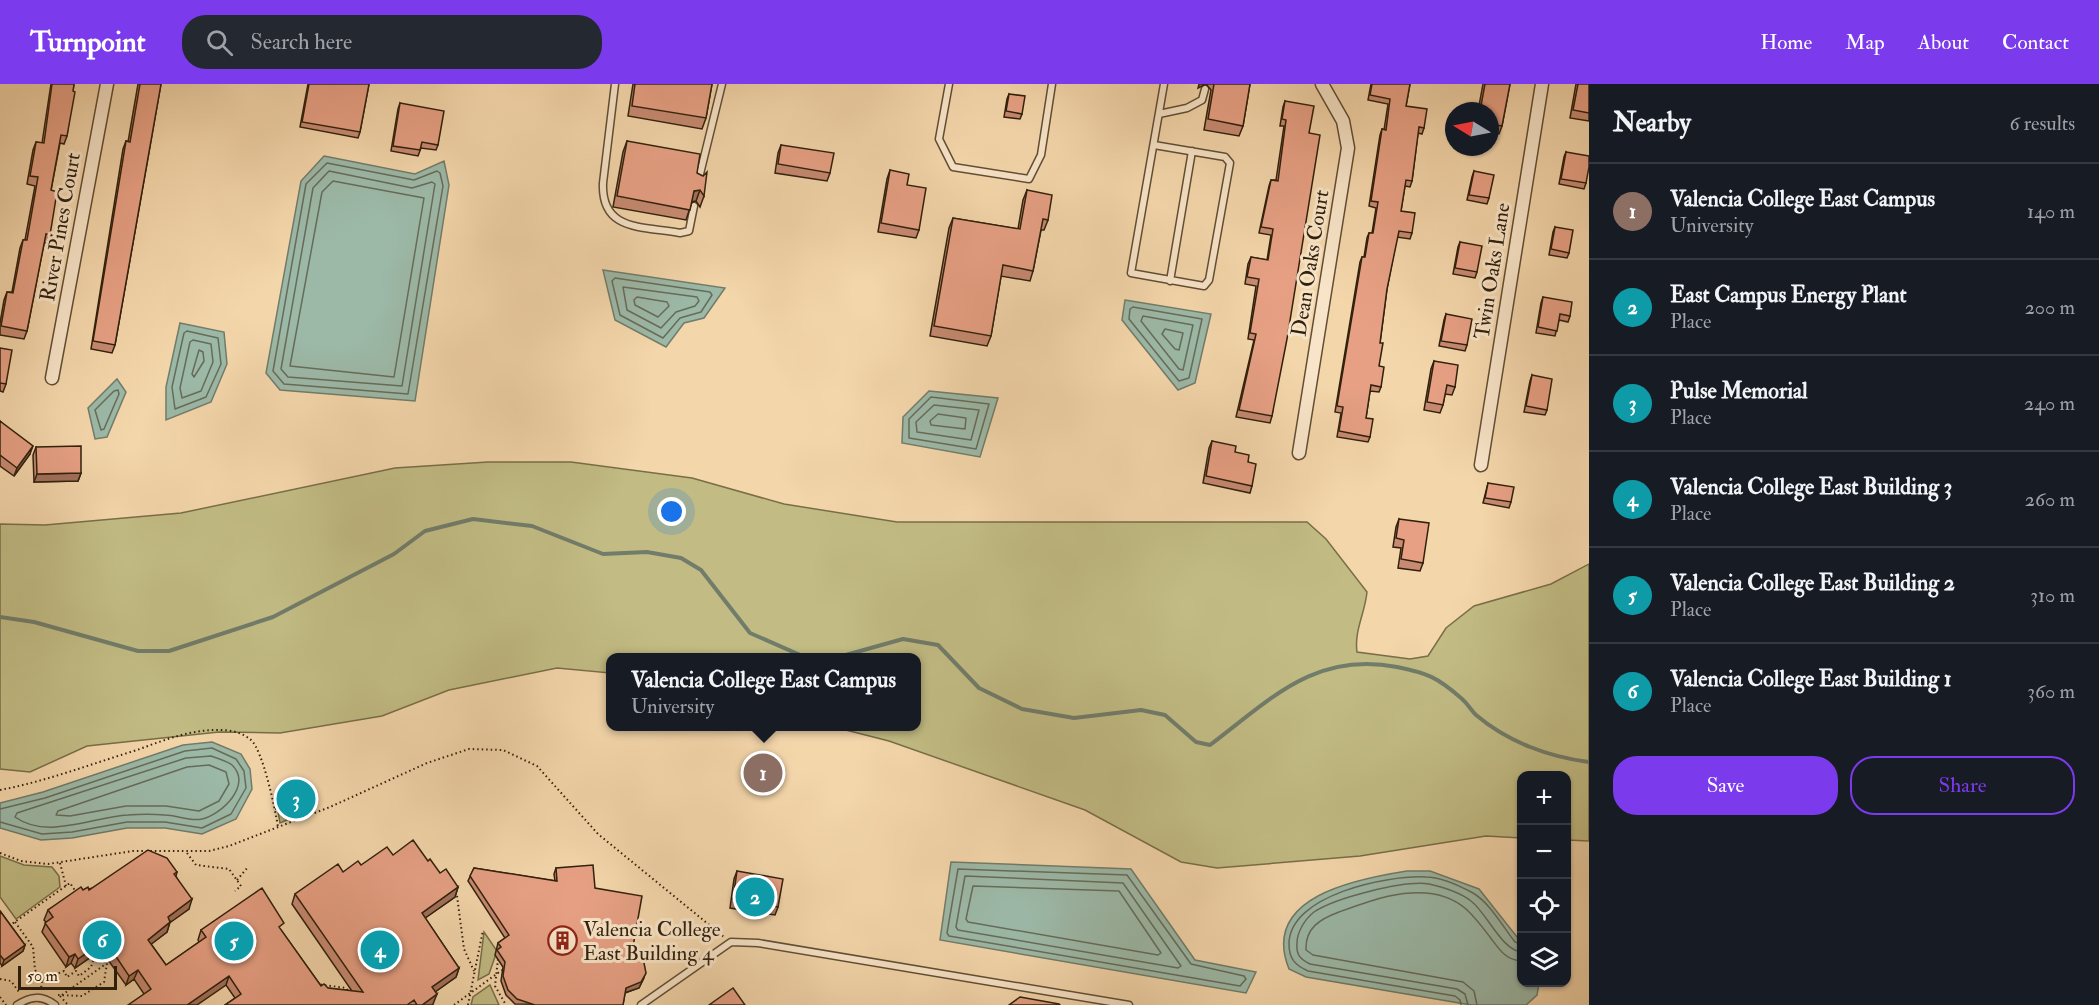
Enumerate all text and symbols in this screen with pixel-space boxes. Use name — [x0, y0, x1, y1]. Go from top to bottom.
search box — [182, 15, 602, 69]
text: Turnpoint — [30, 25, 146, 60]
icon: search — [203, 26, 236, 59]
text: Search here — [251, 28, 352, 56]
text: Home — [1760, 29, 1812, 56]
text: Map — [1845, 29, 1885, 56]
text: About — [1918, 29, 1969, 56]
text: Contact — [2002, 29, 2069, 56]
north arrow — [1445, 102, 1499, 156]
text: Nearby — [1613, 107, 1691, 139]
text: 6 results — [2009, 111, 2075, 136]
street label: River Pines Court — [34, 150, 87, 304]
text: Valencia College East Campus — [1670, 185, 1935, 213]
street label: Dean Oaks Court — [1286, 188, 1335, 338]
text: 1 — [1629, 199, 1636, 224]
text: 140 m — [2027, 199, 2075, 224]
street label: Twin Oaks Lane — [1468, 201, 1517, 341]
text: University — [1670, 213, 1753, 238]
text: East Campus Energy Plant — [1670, 281, 1907, 309]
text: 2 — [1627, 295, 1638, 320]
text: 200 m — [2025, 295, 2075, 320]
text: Place — [1670, 309, 1711, 334]
text: Pulse Memorial — [1670, 377, 1808, 405]
text: 3 — [1629, 391, 1636, 416]
text: 240 m — [2024, 391, 2075, 416]
text: Place — [1670, 405, 1711, 430]
text: Valencia College East Building 3 — [1670, 473, 1952, 501]
text: 4 — [1627, 487, 1638, 512]
text: 260 m — [2025, 487, 2075, 512]
your location — [657, 497, 686, 526]
text: Place — [1670, 501, 1711, 526]
text: Valencia College East Building 2 — [1670, 569, 1955, 597]
text: 5 — [1628, 583, 1637, 608]
text: 310 m — [2030, 583, 2075, 608]
text: Place — [1670, 597, 1711, 622]
popup — [606, 653, 921, 731]
text: Valencia College East Building 1 — [1670, 665, 1952, 693]
text: Valencia College East Campus — [631, 666, 896, 694]
text: 6 — [1627, 679, 1638, 704]
text: 360 m — [2027, 679, 2075, 704]
text: Place — [1670, 693, 1711, 718]
text: University — [631, 694, 714, 719]
pin: 1 — [744, 750, 783, 796]
button: Save — [1613, 756, 1838, 815]
button: Share — [1850, 756, 2075, 815]
map controls — [1517, 771, 1571, 987]
button: + — [1517, 771, 1571, 825]
pin: 3 — [276, 776, 316, 822]
button: − — [1517, 825, 1571, 879]
pin: 2 — [736, 874, 774, 920]
button: locate — [1517, 879, 1571, 933]
place label: Valencia College East Building 4 — [583, 916, 721, 967]
pin: 6 — [82, 918, 122, 962]
pin: 5 — [214, 918, 254, 964]
building icon: Valencia College East Building 4 — [546, 925, 578, 957]
pin: 4 — [360, 928, 400, 972]
button: layers — [1517, 933, 1571, 987]
scale bar — [18, 963, 117, 990]
text: 50 m — [27, 966, 58, 986]

